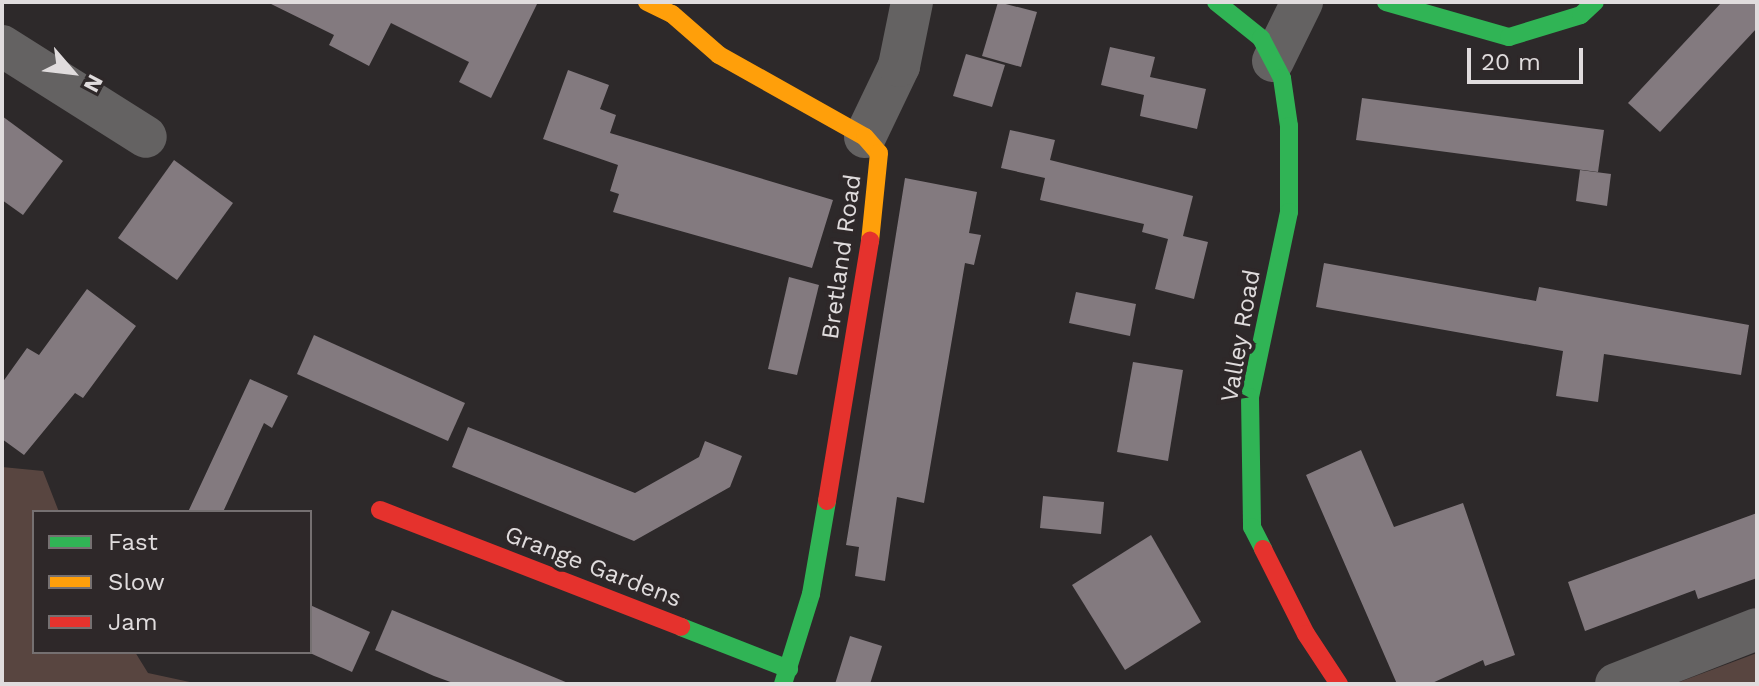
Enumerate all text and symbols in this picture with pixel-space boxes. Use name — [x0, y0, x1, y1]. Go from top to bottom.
north arrow — [32, 32, 112, 112]
scale bar — [1471, 32, 1587, 82]
text: 20 m — [1481, 48, 1541, 76]
text: N — [79, 70, 108, 97]
street label: Bretland Road — [816, 173, 868, 341]
street label: Valley Road — [1215, 267, 1267, 405]
legend — [32, 510, 312, 654]
street label: Grange Gardens — [501, 520, 685, 614]
text: Fast — [108, 528, 158, 556]
text: Slow — [108, 568, 165, 596]
text: Jam — [108, 608, 158, 636]

